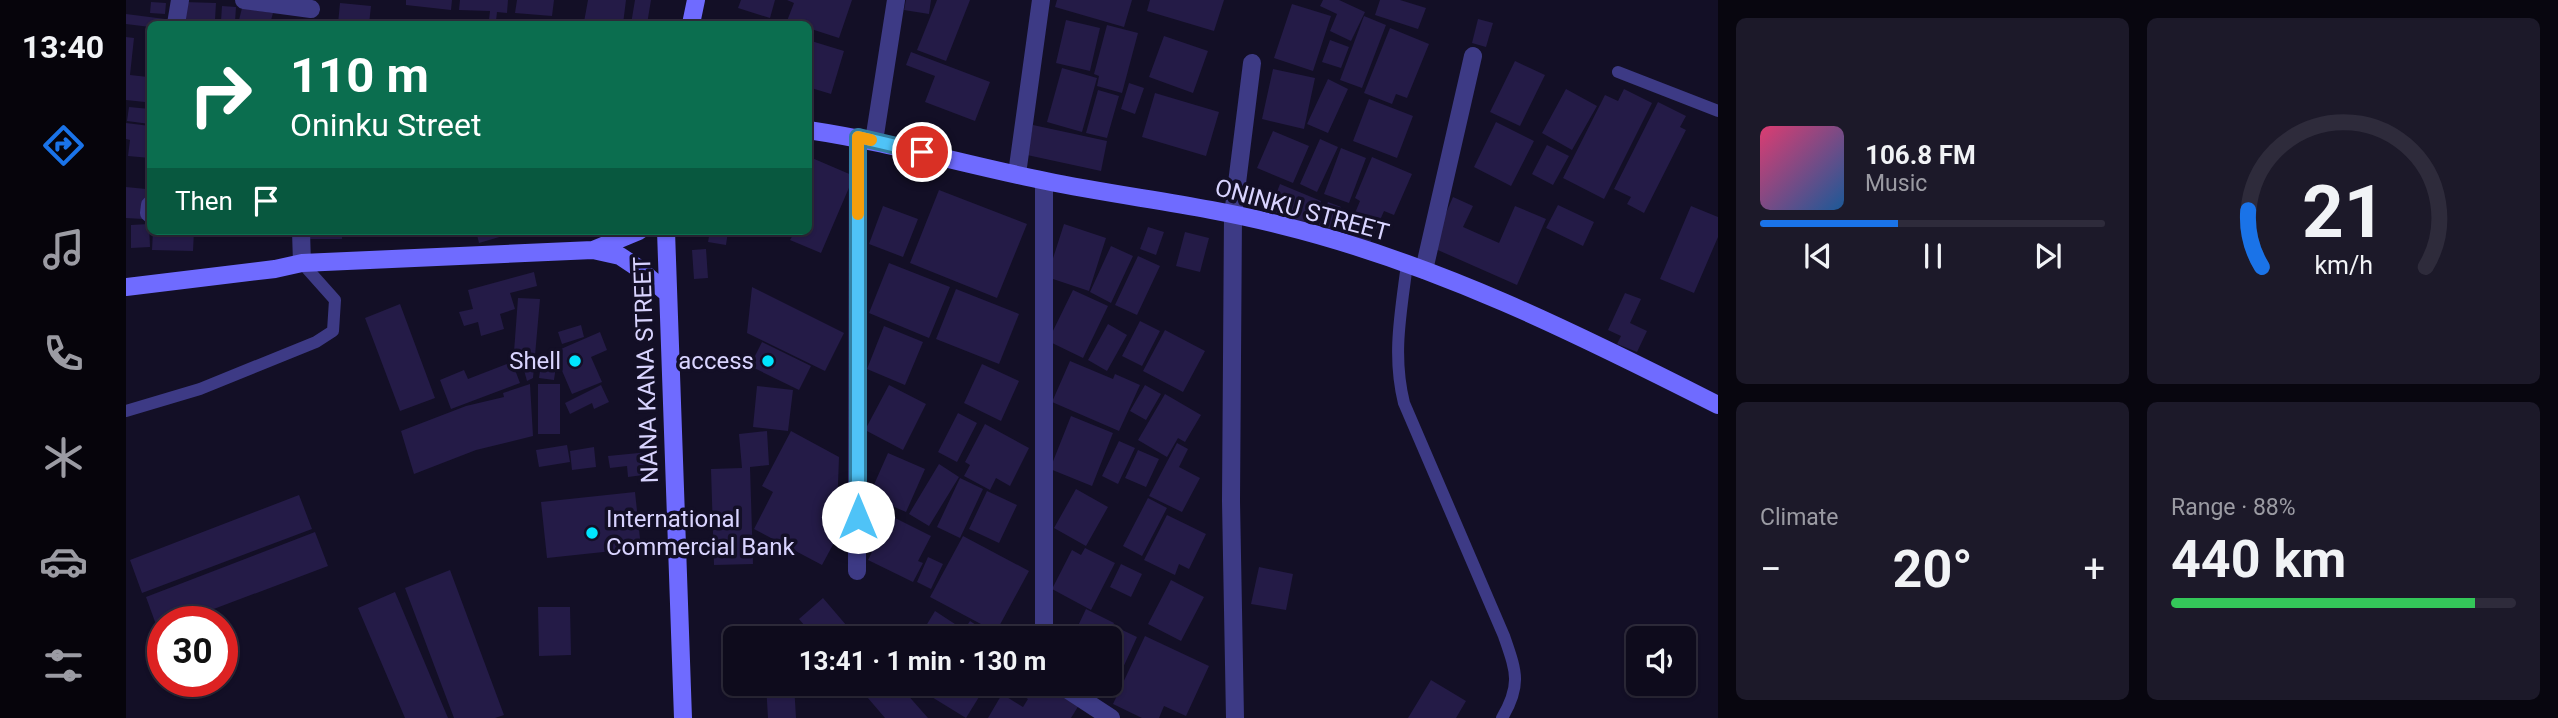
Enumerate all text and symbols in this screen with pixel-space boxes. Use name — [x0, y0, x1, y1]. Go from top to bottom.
text: 13:40 — [22, 28, 104, 66]
text: 110 m — [290, 47, 429, 104]
icon: right — [175, 49, 266, 140]
text: Oninku Street — [290, 106, 481, 144]
icon: directions — [39, 121, 88, 170]
pin — [892, 122, 952, 182]
icon: arrive — [903, 133, 941, 171]
text: 106.8 FM — [1865, 140, 1976, 170]
text: 21 — [2302, 169, 2385, 255]
text: Music — [1865, 170, 1927, 197]
street label: ONINKU STREET — [1212, 173, 1392, 247]
icon: arrive — [247, 182, 285, 220]
text: Then — [175, 186, 233, 216]
icon: music — [39, 225, 88, 274]
icon: previous — [1799, 237, 1837, 275]
icon: pause — [1914, 237, 1952, 275]
icon: next — [2029, 237, 2067, 275]
text: km/h — [2314, 251, 2373, 280]
street label: NANA KANA STREET — [628, 256, 664, 484]
icon: phone — [39, 329, 88, 378]
place label: Shell — [509, 347, 561, 375]
place label: access — [678, 347, 754, 375]
marker: Shell — [567, 353, 583, 369]
marker: access — [760, 353, 776, 369]
icon: climate — [39, 433, 88, 482]
position arrow — [821, 480, 895, 554]
text: Range · 88% — [2171, 494, 2296, 521]
text: Climate — [1760, 504, 1839, 531]
place label: International Commercial Bank — [606, 505, 796, 561]
marker: International Commercial Bank — [584, 525, 600, 541]
text: 440 km — [2171, 529, 2346, 590]
icon: car — [39, 537, 88, 586]
text: 20° — [1893, 539, 1973, 600]
text: − — [1760, 547, 1782, 591]
text: + — [2083, 547, 2105, 591]
speed limit sign: 30 — [147, 606, 238, 697]
map controls — [1626, 626, 1696, 696]
button: sound — [1626, 626, 1696, 696]
icon: filters — [39, 641, 88, 690]
text: 13:41 · 1 min · 130 m — [799, 646, 1046, 676]

